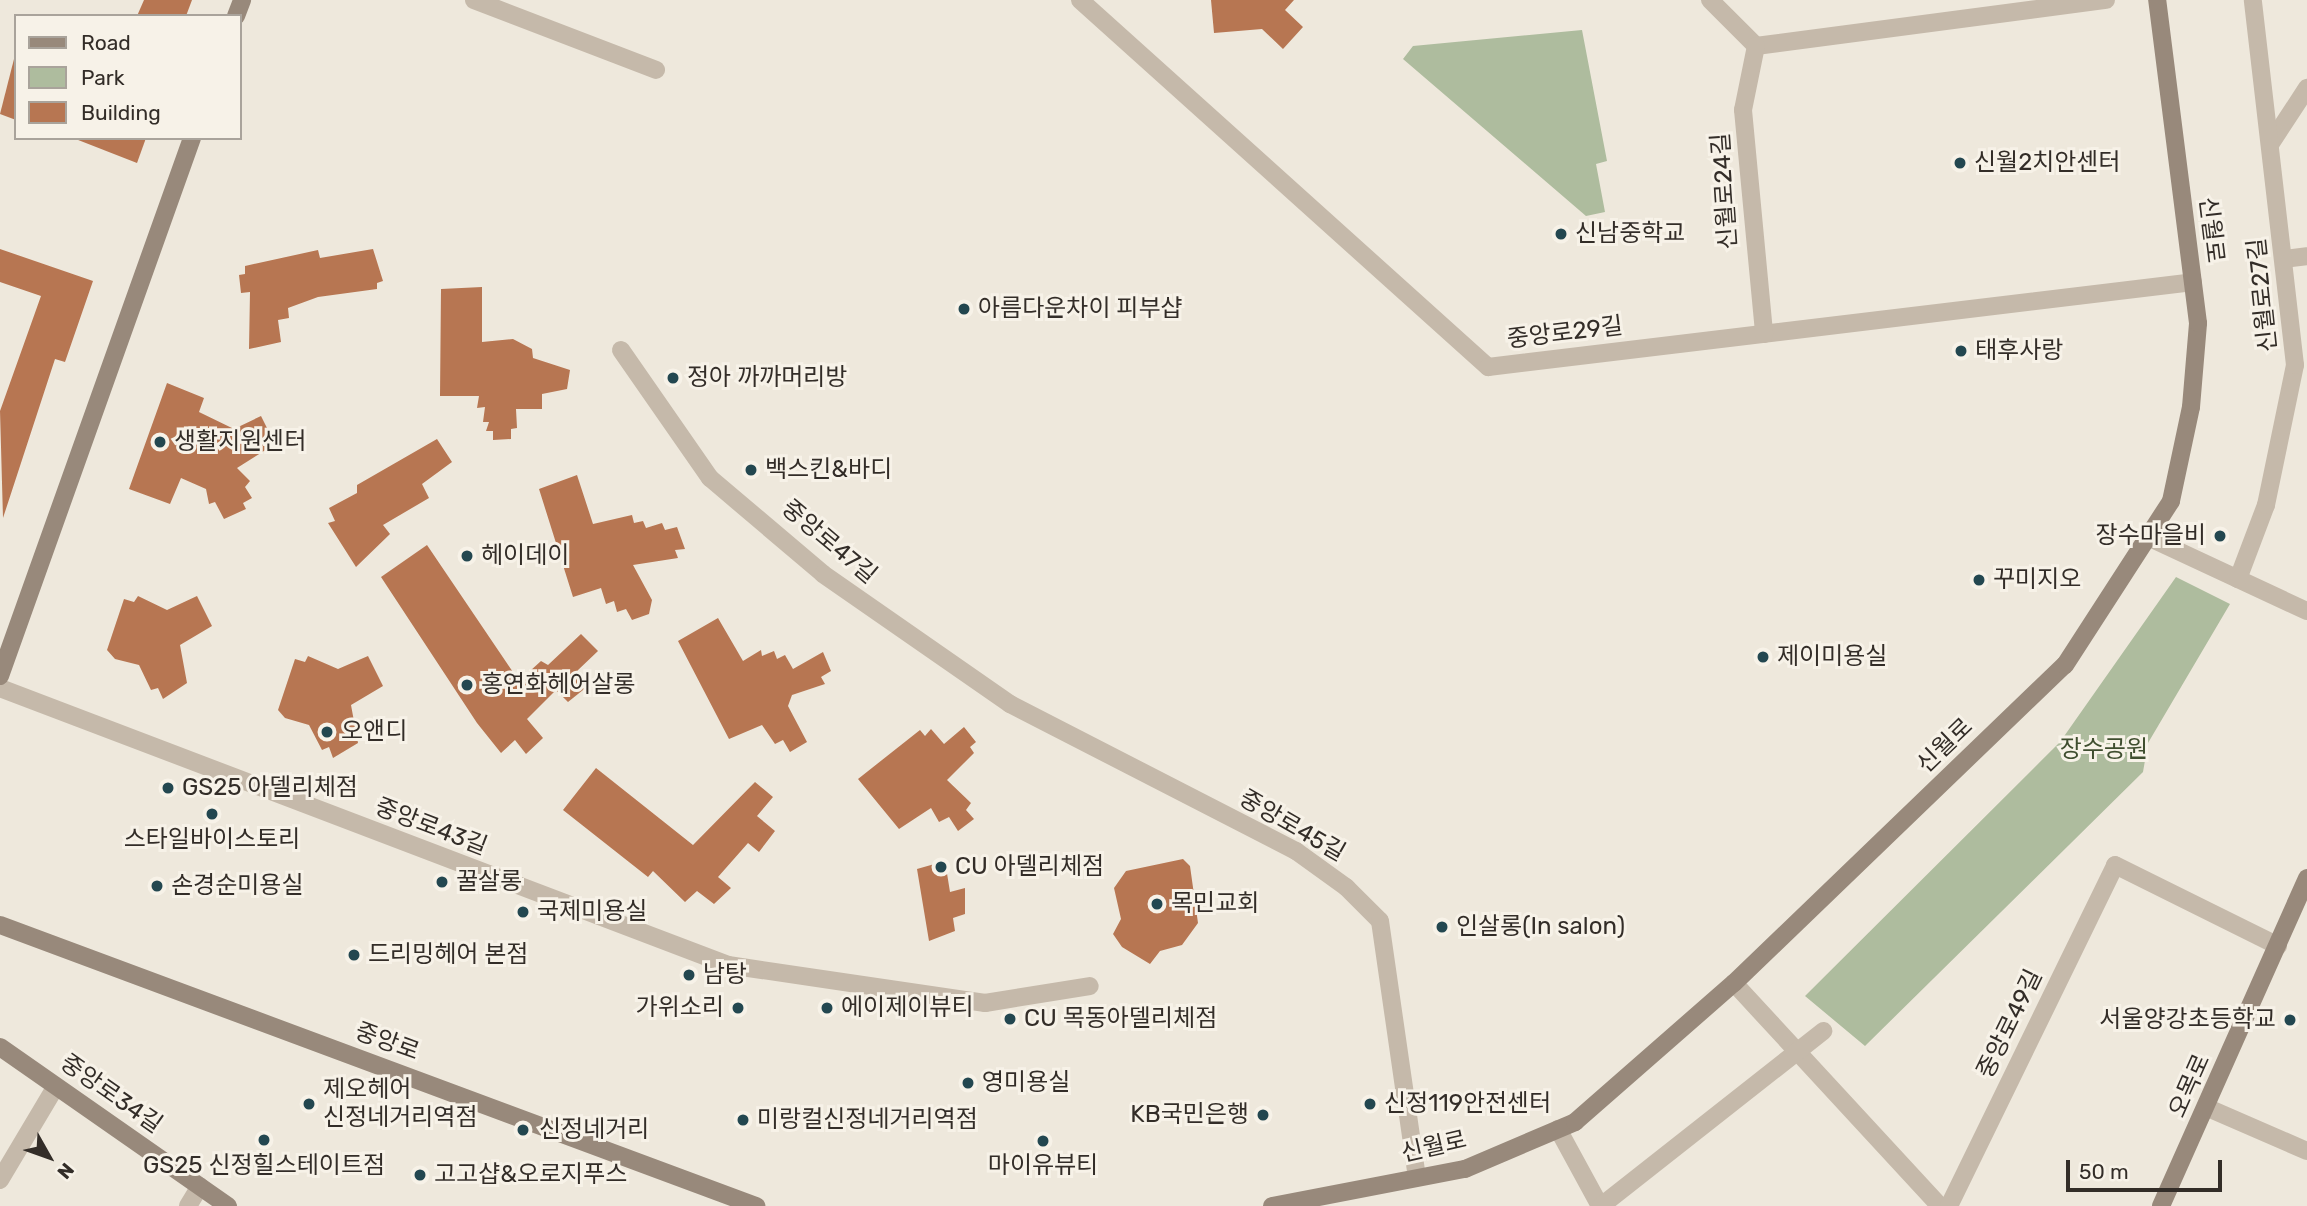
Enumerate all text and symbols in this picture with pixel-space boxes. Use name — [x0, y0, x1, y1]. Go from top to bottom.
legend — [14, 14, 242, 140]
text: Road — [81, 30, 131, 55]
text: Park — [81, 65, 125, 90]
text: Building — [81, 100, 161, 125]
street label: 신월로24길 — [1707, 132, 1743, 250]
place label: 신월2치안센터 — [1974, 149, 2121, 177]
marker: 신월2치안센터 — [1952, 155, 1968, 171]
street label: 신월로 — [2193, 195, 2229, 265]
place label: 신남중학교 — [1575, 220, 1685, 248]
marker: 신남중학교 — [1553, 226, 1569, 242]
street label: 신월로27길 — [2243, 236, 2283, 354]
place label: 아름다운차이 피부샵 — [978, 295, 1183, 323]
marker: 아름다운차이 피부샵 — [956, 301, 972, 317]
street label: 중앙로29길 — [1505, 312, 1625, 354]
place label: 태후사랑 — [1975, 337, 2063, 365]
marker: 태후사랑 — [1953, 343, 1969, 359]
place label: 정아 까까머리방 — [687, 364, 847, 392]
marker: 정아 까까머리방 — [665, 370, 681, 386]
place label: 생활지원센터 — [174, 428, 306, 456]
marker: 생활지원센터 — [152, 434, 168, 450]
place label: 백스킨&바디 — [765, 456, 892, 484]
marker: 백스킨&바디 — [743, 462, 759, 478]
street label: 중앙로47길 — [776, 494, 882, 590]
place label: 장수마을비 — [2096, 522, 2206, 550]
marker: 장수마을비 — [2212, 528, 2228, 544]
place label: 헤이데이 — [481, 542, 569, 570]
marker: 헤이데이 — [459, 548, 475, 564]
place label: 꾸미지오 — [1993, 566, 2081, 594]
marker: 꾸미지오 — [1971, 572, 1987, 588]
place label: 제이미용실 — [1777, 643, 1887, 671]
marker: 제이미용실 — [1755, 649, 1771, 665]
place label: 홍연화헤어살롱 — [481, 671, 636, 699]
marker: 홍연화헤어살롱 — [459, 677, 475, 693]
street label: 신월로 — [1911, 713, 1979, 779]
place label: 오앤디 — [341, 718, 407, 746]
marker: 오앤디 — [319, 724, 335, 740]
park label: 장수공원 — [2060, 736, 2148, 764]
place label: GS25 아델리체점 — [182, 774, 358, 802]
marker: GS25 아델리체점 — [160, 780, 176, 796]
street label: 중앙로45길 — [1234, 784, 1350, 868]
street label: 중앙로43길 — [371, 792, 491, 862]
marker: 스타일바이스토리 — [204, 806, 220, 822]
place label: 스타일바이스토리 — [124, 826, 300, 854]
place label: CU 아델리체점 — [955, 853, 1104, 881]
marker: CU 아델리체점 — [933, 859, 949, 875]
place label: 꿀살롱 — [456, 868, 522, 896]
place label: 손경순미용실 — [171, 872, 303, 900]
marker: 꿀살롱 — [434, 874, 450, 890]
marker: 손경순미용실 — [149, 878, 165, 894]
place label: 목민교회 — [1171, 890, 1259, 918]
marker: 목민교회 — [1149, 896, 1165, 912]
place label: 국제미용실 — [537, 898, 647, 926]
marker: 국제미용실 — [515, 904, 531, 920]
place label: 인살롱(In salon) — [1456, 913, 1624, 941]
marker: 인살롱(In salon) — [1434, 919, 1450, 935]
place label: 드리밍헤어 본점 — [368, 941, 528, 969]
marker: 드리밍헤어 본점 — [346, 947, 362, 963]
place label: 남탕 — [703, 961, 747, 989]
street label: 중앙로49길 — [1971, 965, 2049, 1083]
marker: 남탕 — [681, 967, 697, 983]
place label: 가위소리 — [636, 994, 724, 1022]
place label: 에이제이뷰티 — [841, 994, 973, 1022]
marker: 가위소리 — [730, 1000, 746, 1016]
marker: 에이제이뷰티 — [819, 1000, 835, 1016]
place label: CU 목동아델리체점 — [1024, 1005, 1217, 1033]
place label: 서울양강초등학교 — [2099, 1006, 2276, 1034]
marker: CU 목동아델리체점 — [1002, 1011, 1018, 1027]
marker: 서울양강초등학교 — [2282, 1012, 2298, 1028]
street label: 중앙로 — [351, 1017, 423, 1067]
street label: 중앙로34길 — [55, 1048, 167, 1140]
street label: 오목로 — [2163, 1050, 2217, 1122]
place label: 영미용실 — [982, 1069, 1070, 1097]
marker: 영미용실 — [960, 1075, 976, 1091]
place label: 제오헤어 신정네거리역점 — [323, 1076, 478, 1132]
place label: 신정119안전센터 — [1384, 1090, 1551, 1118]
marker: 제오헤어 신정네거리역점 — [301, 1096, 317, 1112]
marker: 신정119안전센터 — [1362, 1096, 1378, 1112]
place label: KB국민은행 — [1130, 1101, 1249, 1129]
place label: 미랑컬신정네거리역점 — [757, 1106, 978, 1134]
marker: KB국민은행 — [1255, 1107, 1271, 1123]
marker: 미랑컬신정네거리역점 — [735, 1112, 751, 1128]
place label: 신정네거리 — [539, 1116, 649, 1144]
marker: 신정네거리 — [513, 1120, 533, 1140]
north arrow — [14, 1122, 84, 1192]
street label: 신월로 — [1398, 1126, 1470, 1168]
marker: GS25 신정힐스테이트점 — [256, 1132, 272, 1148]
marker: 마이유뷰티 — [1035, 1133, 1051, 1149]
scale bar — [2069, 1146, 2225, 1190]
place label: GS25 신정힐스테이트점 — [143, 1152, 385, 1180]
place label: 마이유뷰티 — [988, 1152, 1098, 1180]
text: N — [52, 1158, 79, 1183]
text: 50 m — [2079, 1159, 2129, 1184]
place label: 고고샵&오로지푸스 — [434, 1161, 627, 1189]
marker: 고고샵&오로지푸스 — [412, 1167, 428, 1183]

